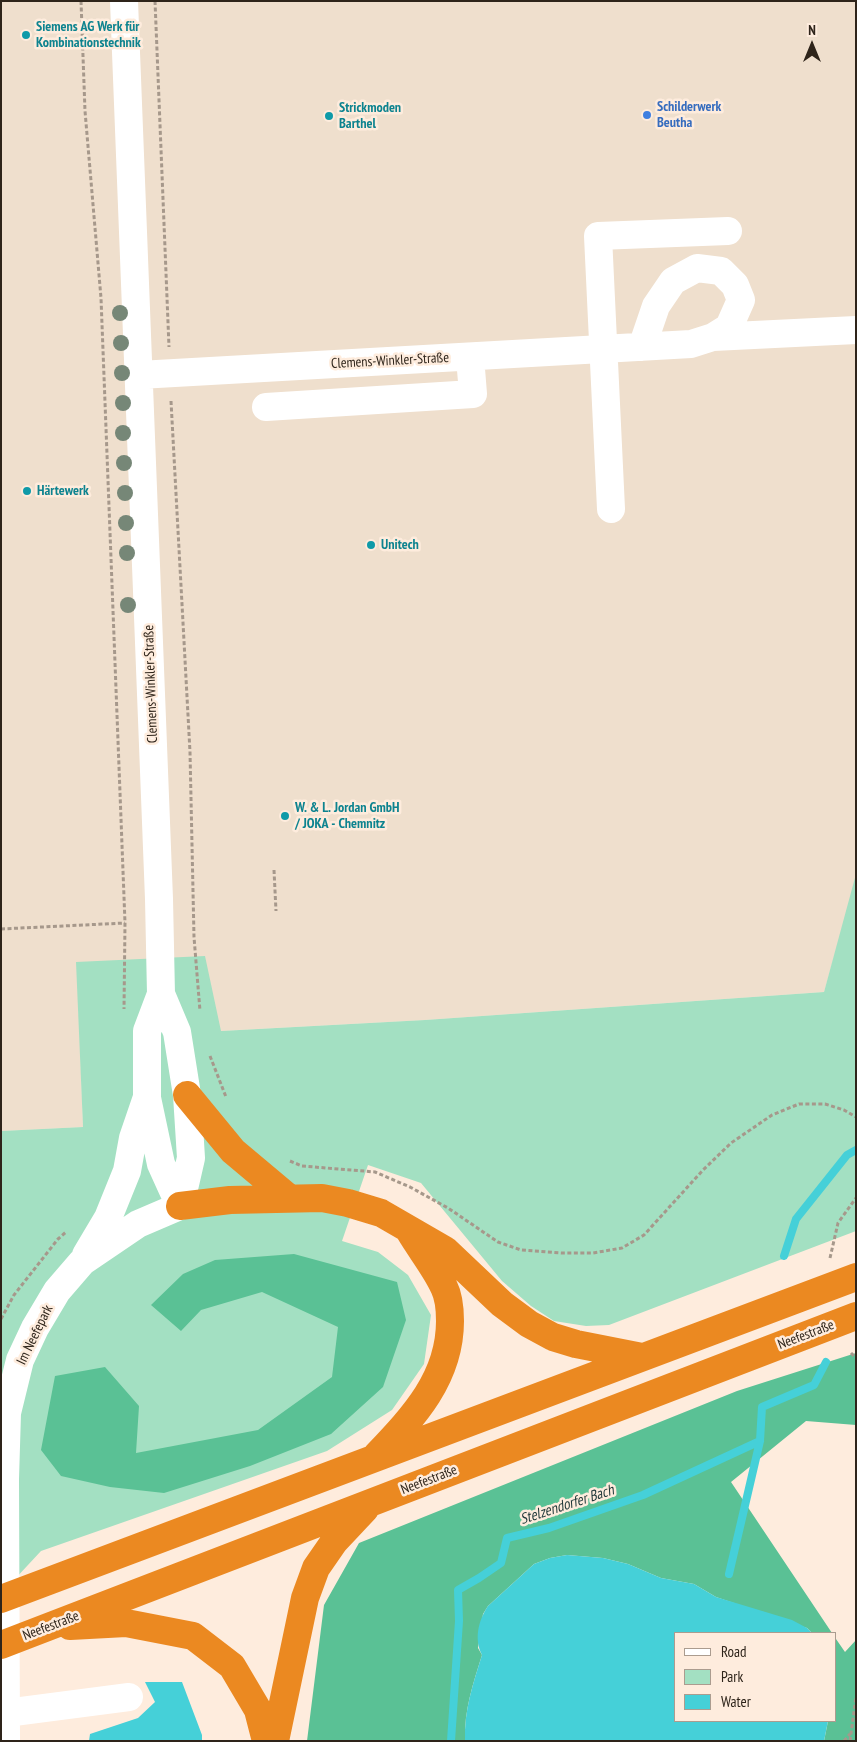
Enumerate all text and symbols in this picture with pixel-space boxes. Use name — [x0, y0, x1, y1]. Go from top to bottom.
place label: Siemens AG Werk für Kombinationstechnik — [36, 19, 141, 52]
north arrow — [787, 20, 837, 70]
text: N — [808, 21, 816, 39]
marker: Siemens AG Werk für Kombinationstechnik — [20, 29, 32, 41]
place label: Schilderwerk Beutha — [657, 99, 721, 132]
place label: Strickmoden Barthel — [339, 100, 401, 132]
marker: Schilderwerk Beutha — [641, 109, 653, 121]
marker: Strickmoden Barthel — [323, 110, 335, 122]
street label: Clemens-Winkler-Straße — [331, 350, 449, 372]
place label: Härtewerk — [37, 483, 89, 499]
marker: Härtewerk — [21, 485, 33, 497]
place label: Unitech — [381, 537, 419, 553]
marker: Unitech — [365, 539, 377, 551]
street label: Clemens-Winkler-Straße — [141, 625, 161, 743]
place label: W. & L. Jordan GmbH / JOKA - Chemnitz — [295, 800, 399, 832]
marker: W. & L. Jordan GmbH / JOKA - Chemnitz — [279, 810, 291, 822]
street label: Im Neefepark — [13, 1302, 57, 1368]
street label: Neefestraße — [776, 1317, 836, 1353]
street label: Neefestraße — [399, 1462, 459, 1498]
water label: Stelzendorfer Bach — [518, 1481, 616, 1529]
street label: Neefestraße — [21, 1608, 81, 1644]
legend — [674, 1632, 837, 1722]
text: Road — [721, 1642, 747, 1661]
text: Park — [721, 1667, 743, 1686]
text: Water — [721, 1692, 751, 1711]

